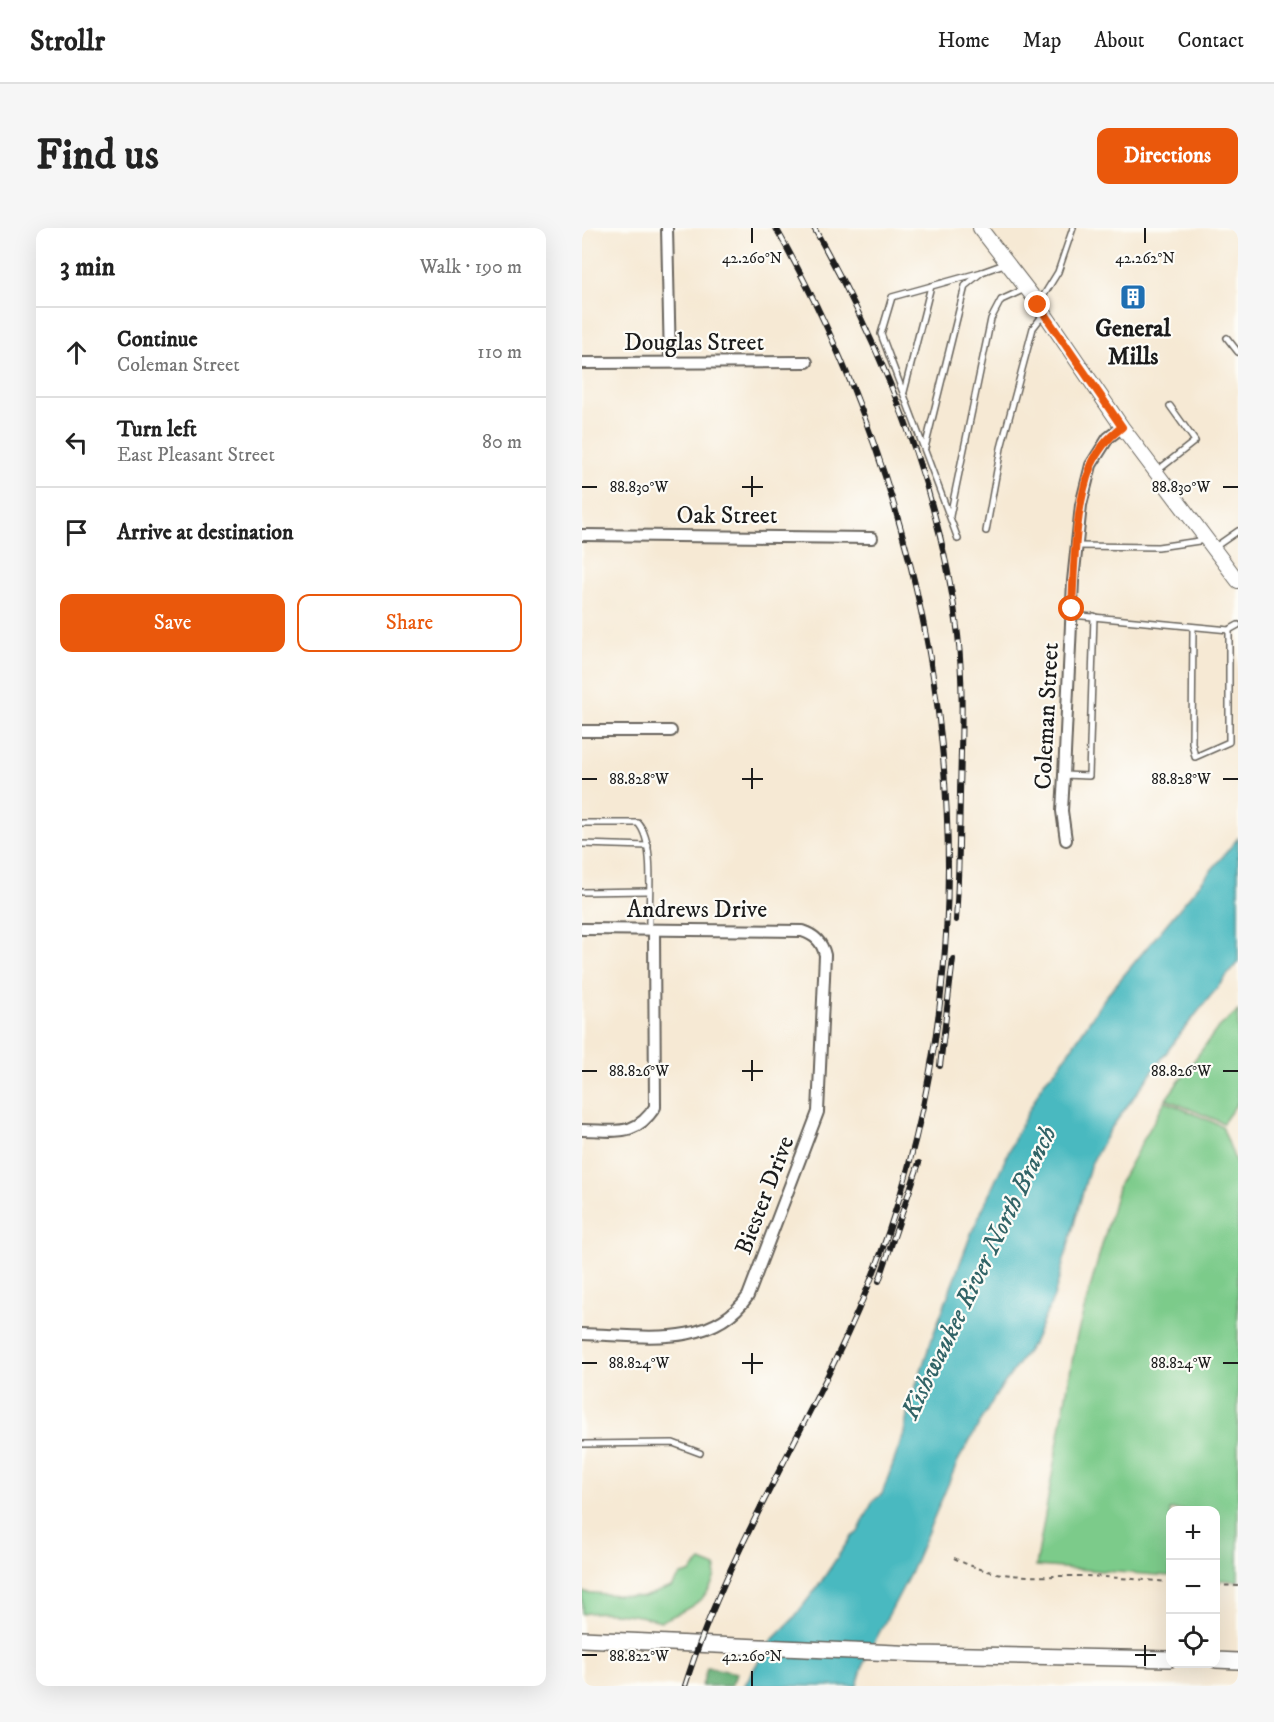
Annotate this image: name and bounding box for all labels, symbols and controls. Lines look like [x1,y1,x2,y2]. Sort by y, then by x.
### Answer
text: Strollr [30,24,105,59]
text: Home [938,28,990,54]
text: Map [1023,28,1061,54]
text: About [1094,28,1145,54]
text: Contact [1178,28,1244,54]
button: Directions [1097,128,1238,184]
text: Find us [36,130,159,182]
text: 42.260°N [722,249,782,268]
text: 42.262°N [1115,249,1175,268]
text: 3 min [60,251,115,284]
text: Walk · 190 m [420,255,522,280]
building icon: General Mills [1118,282,1148,312]
route end [1024,291,1050,317]
place label: General Mills [1095,314,1172,372]
text: Continue [117,326,198,353]
street label: Douglas Street [624,328,764,358]
icon: ahead [60,336,93,369]
text: 110 m [477,340,522,365]
text: Coleman Street [117,353,240,378]
text: Turn left [117,416,197,443]
icon: left [60,426,93,459]
text: 80 m [482,430,522,455]
text: East Pleasant Street [117,443,275,468]
text: 88.830°W [610,478,668,497]
text: 88.830°W [1152,478,1210,497]
street label: Oak Street [676,501,778,531]
icon: arrive [60,516,93,549]
text: Arrive at destination [117,519,294,546]
button: Save [60,594,285,652]
button: Share [297,594,522,652]
route start [1058,595,1084,621]
street label: Coleman Street [1028,641,1066,790]
text: 88.828°W [609,770,669,789]
text: 88.828°W [1151,770,1211,789]
street label: Andrews Drive [627,895,767,925]
text: 88.826°W [609,1062,669,1081]
text: 88.826°W [1151,1062,1211,1081]
water label: Kishwaukee River North Branch [893,1120,1065,1426]
street label: Biester Drive [729,1132,801,1259]
text: 88.824°W [609,1354,670,1373]
text: 88.824°W [1151,1354,1212,1373]
map controls [1166,1506,1220,1668]
button: + [1166,1506,1220,1560]
button: − [1166,1560,1220,1614]
button: locate [1166,1614,1220,1668]
text: 88.822°W [609,1647,669,1666]
text: 42.260°N [722,1647,782,1666]

